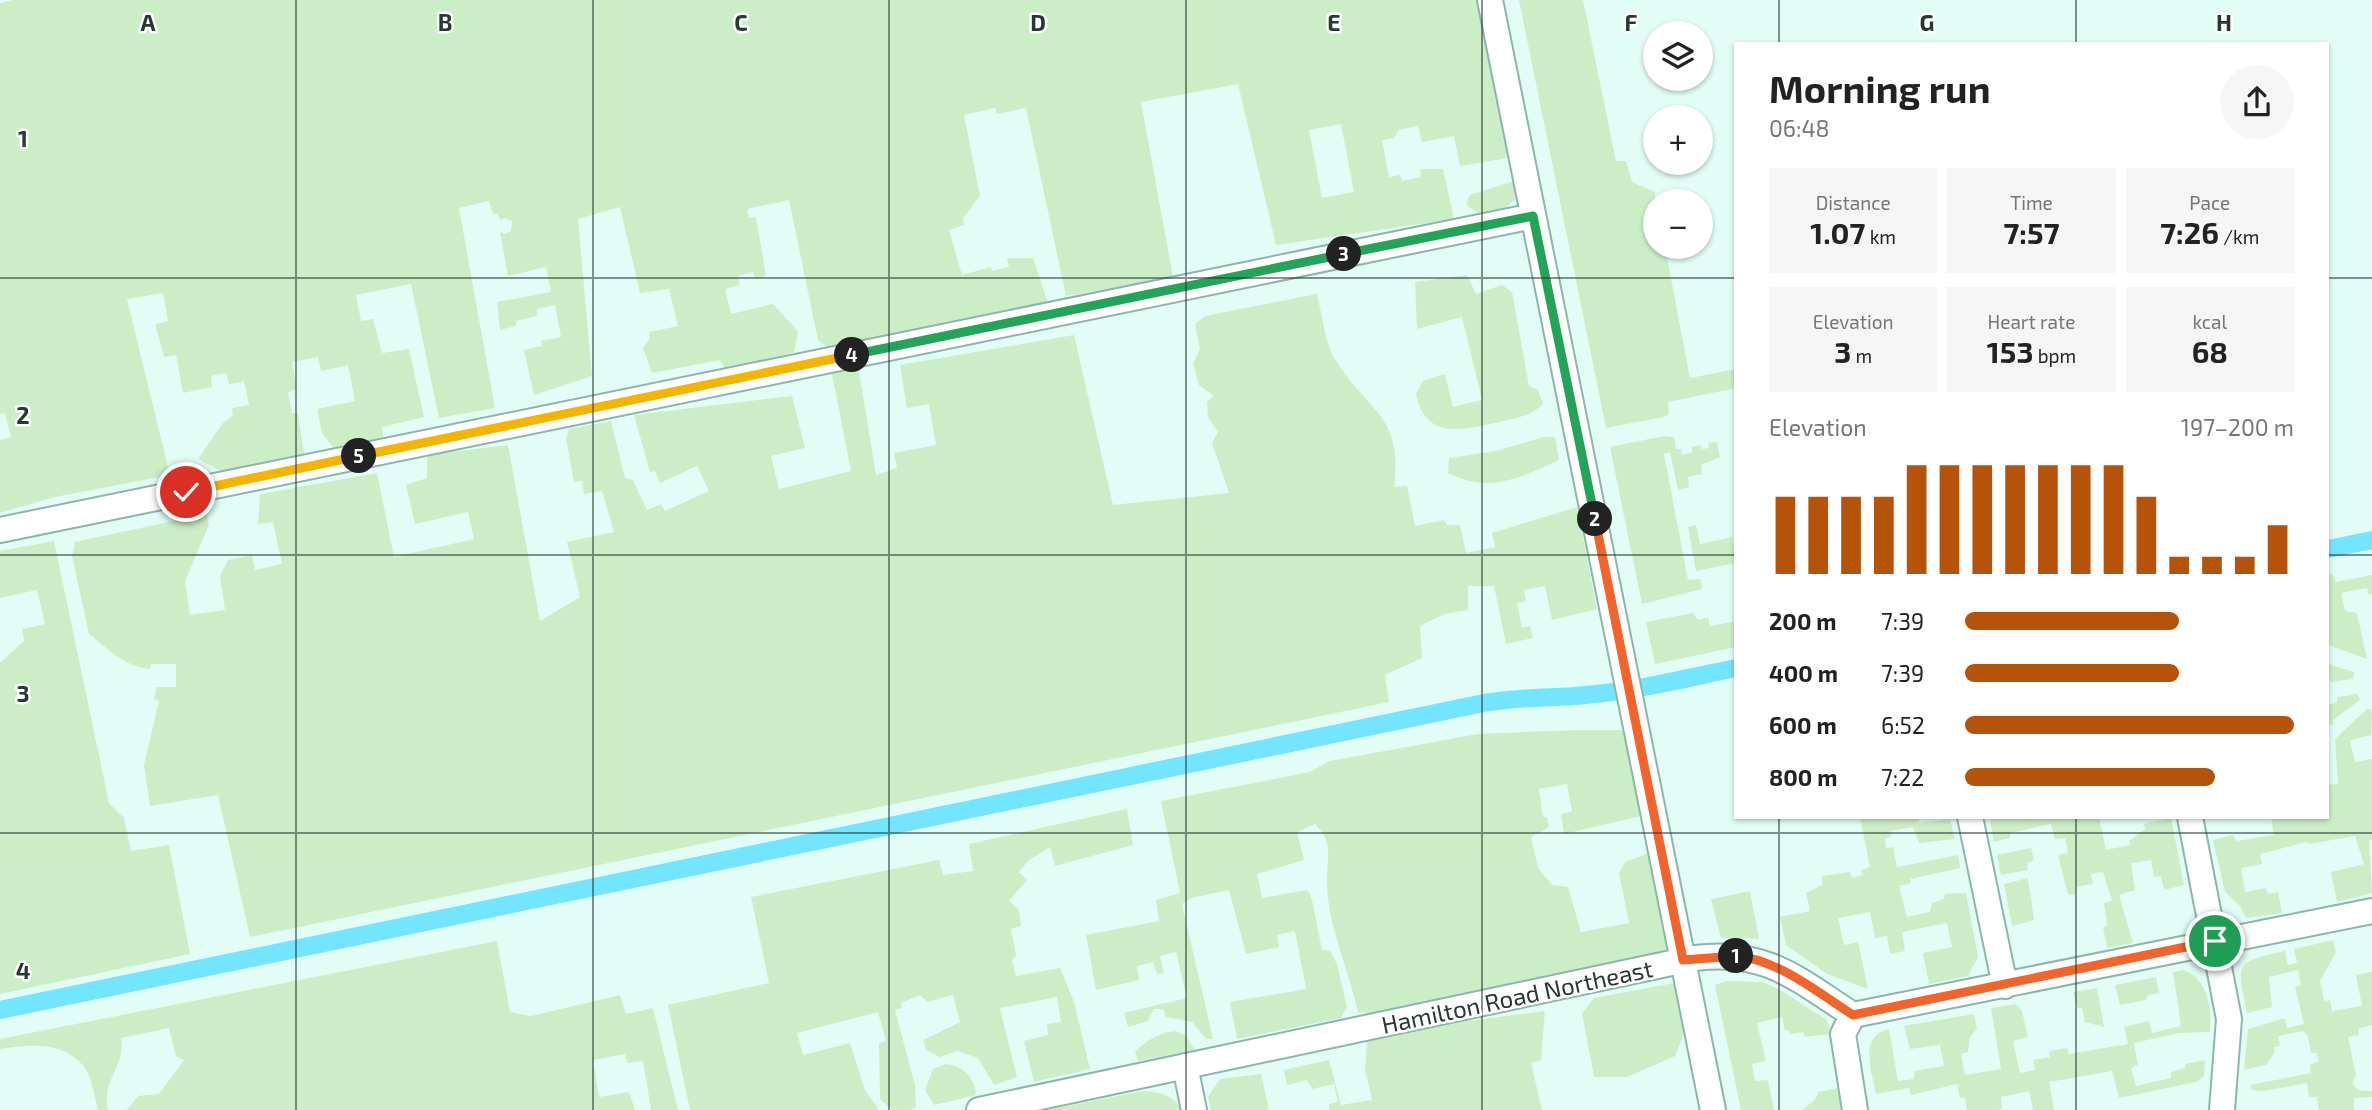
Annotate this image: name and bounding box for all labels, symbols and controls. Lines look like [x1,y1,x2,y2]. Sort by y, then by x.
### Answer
text: A [140,8,156,36]
text: B [438,8,452,36]
text: C [734,8,748,36]
text: D [1030,8,1046,36]
text: E [1327,8,1341,36]
text: F [1625,8,1638,36]
text: G [1920,8,1934,36]
text: H [2216,8,2232,36]
map controls [1643,21,1713,259]
button: layers [1643,21,1713,91]
text: Morning run [1769,65,1990,111]
button: share [2220,65,2294,139]
button: + [1643,105,1713,175]
text: 06:48 [1769,114,1830,142]
text: 1 [18,124,28,152]
button: − [1643,189,1713,259]
text: Distance [1816,191,1891,214]
text: Time [2010,191,2053,214]
text: Pace [2189,191,2230,214]
text: 1.07 [1810,214,1865,250]
text: 7:57 [2004,214,2059,250]
text: 7:26 [2160,214,2219,250]
text: km [1865,225,1896,248]
text: /km [2219,225,2259,248]
pin: 3 [1326,236,1362,272]
text: 3 [1338,242,1349,265]
text: Elevation [1813,310,1893,333]
text: Heart rate [1988,310,2075,333]
text: kcal [2192,310,2227,333]
text: 3 [1834,333,1851,369]
text: 153 [1987,333,2033,369]
text: 68 [2192,333,2228,369]
pin: 4 [834,338,870,372]
text: 4 [845,343,858,366]
text: m [1851,344,1872,367]
text: bpm [2033,344,2076,367]
text: 2 [16,401,30,429]
text: Elevation [1769,413,1867,441]
text: 197–200 m [2181,413,2294,441]
pin: 5 [342,438,376,474]
text: 5 [353,444,364,467]
pin [156,462,216,522]
icon: check [167,473,205,511]
pin: 2 [1578,502,1612,536]
text: 2 [1589,507,1600,530]
text: 200 m [1769,607,1837,635]
text: 7:39 [1881,607,1924,635]
text: 400 m [1769,659,1838,687]
text: 7:39 [1881,659,1924,687]
text: 3 [16,679,30,707]
text: 600 m [1769,711,1837,739]
text: 6:52 [1881,711,1925,739]
text: 800 m [1769,763,1838,791]
text: 7:22 [1881,763,1924,791]
pin [2185,911,2245,971]
icon: arrive [2196,922,2234,960]
pin: 1 [1718,939,1754,974]
text: 1 [1731,944,1740,967]
street label: Hamilton Road Northeast [1379,953,1655,1039]
text: 4 [16,956,30,984]

